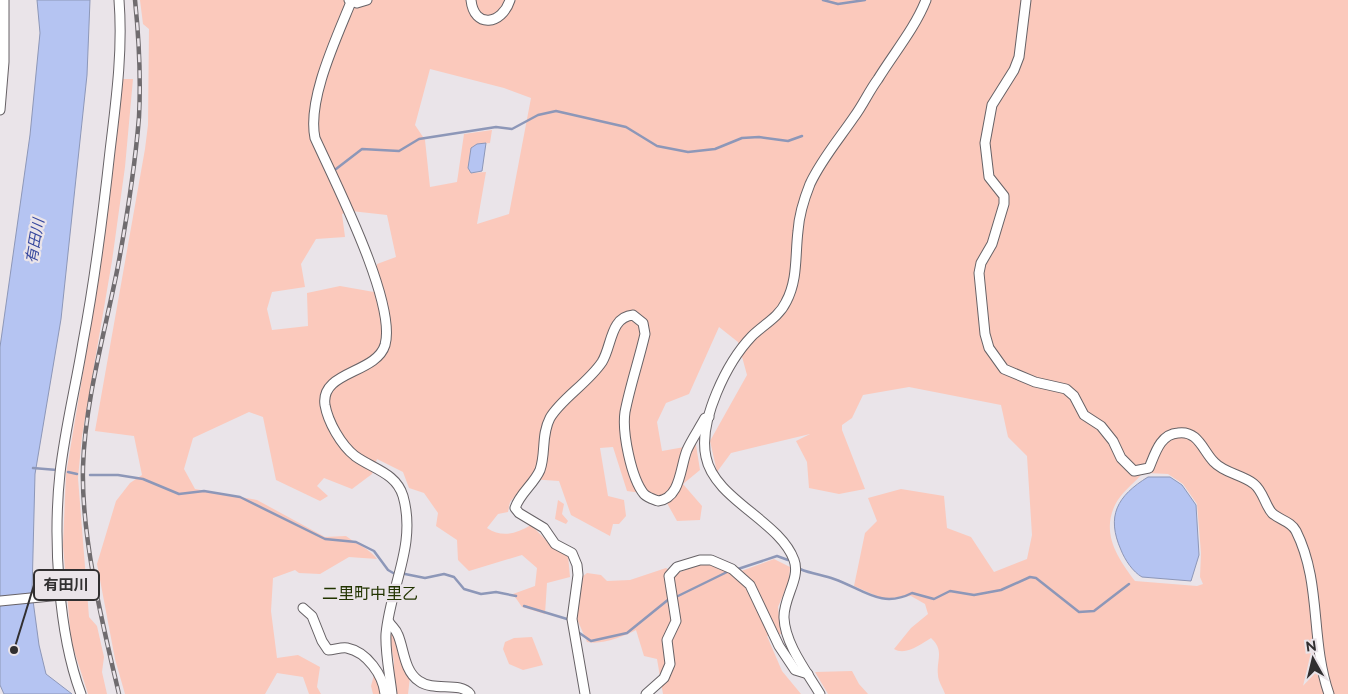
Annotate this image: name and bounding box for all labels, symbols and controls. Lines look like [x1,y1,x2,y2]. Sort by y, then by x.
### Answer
water label: 有田川 [22,215,48,265]
callout: 有田川 [34,570,99,600]
text: 有田川 [43,576,89,594]
district label: 二里町中里乙 [322,584,418,603]
north arrow [1288,634,1338,684]
text: N [1305,637,1318,655]

